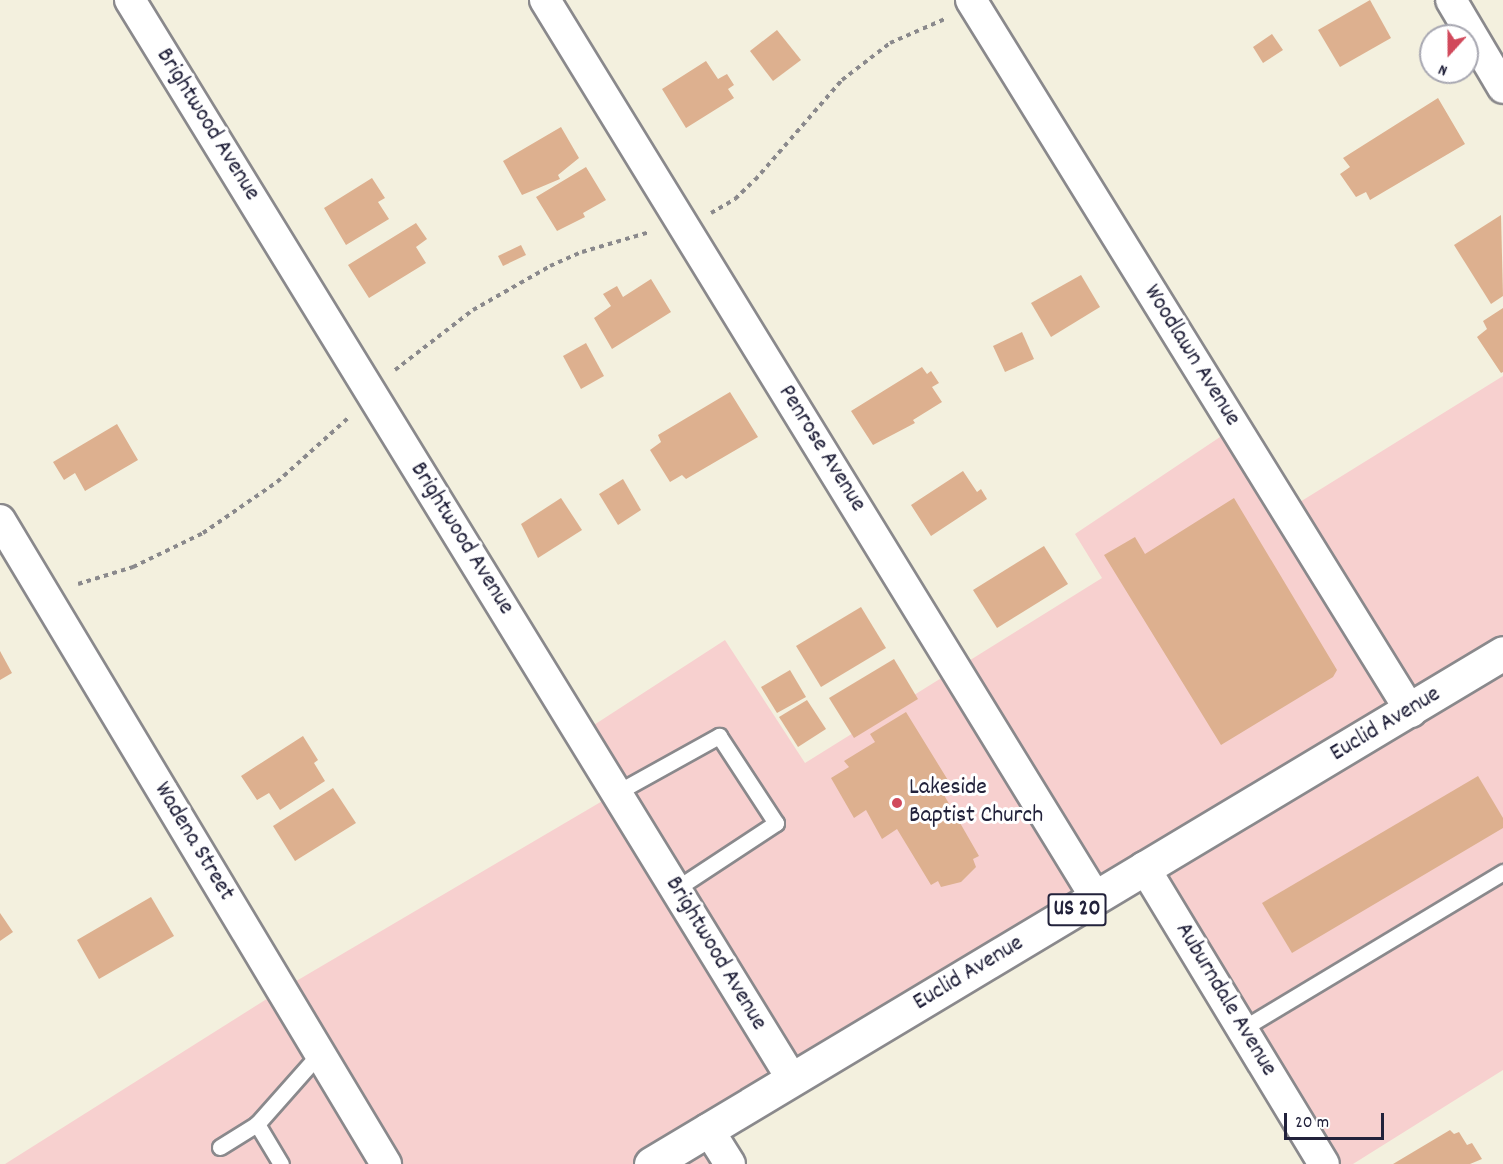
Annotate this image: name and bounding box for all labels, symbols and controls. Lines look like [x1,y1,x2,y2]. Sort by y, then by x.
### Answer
north arrow [1419,24,1479,84]
street label: Brightwood Avenue [149,43,265,207]
text: N [1435,57,1451,82]
street label: Woodlawn Avenue [1136,280,1246,432]
street label: Penrose Avenue [771,380,871,518]
street label: Brightwood Avenue [403,457,519,621]
street label: Euclid Avenue [1326,681,1446,769]
place label: Lakeside Baptist Church [909,775,1043,831]
street label: Wadena Street [146,778,240,906]
marker: Lakeside Baptist Church [890,796,904,810]
street label: Brightwood Avenue [658,872,772,1036]
road number: US 20 [1047,891,1107,929]
street label: Auburndale Avenue [1168,918,1282,1082]
street label: Euclid Avenue [909,930,1029,1018]
scale bar [1287,1101,1388,1139]
text: 20 m [1295,1111,1329,1136]

